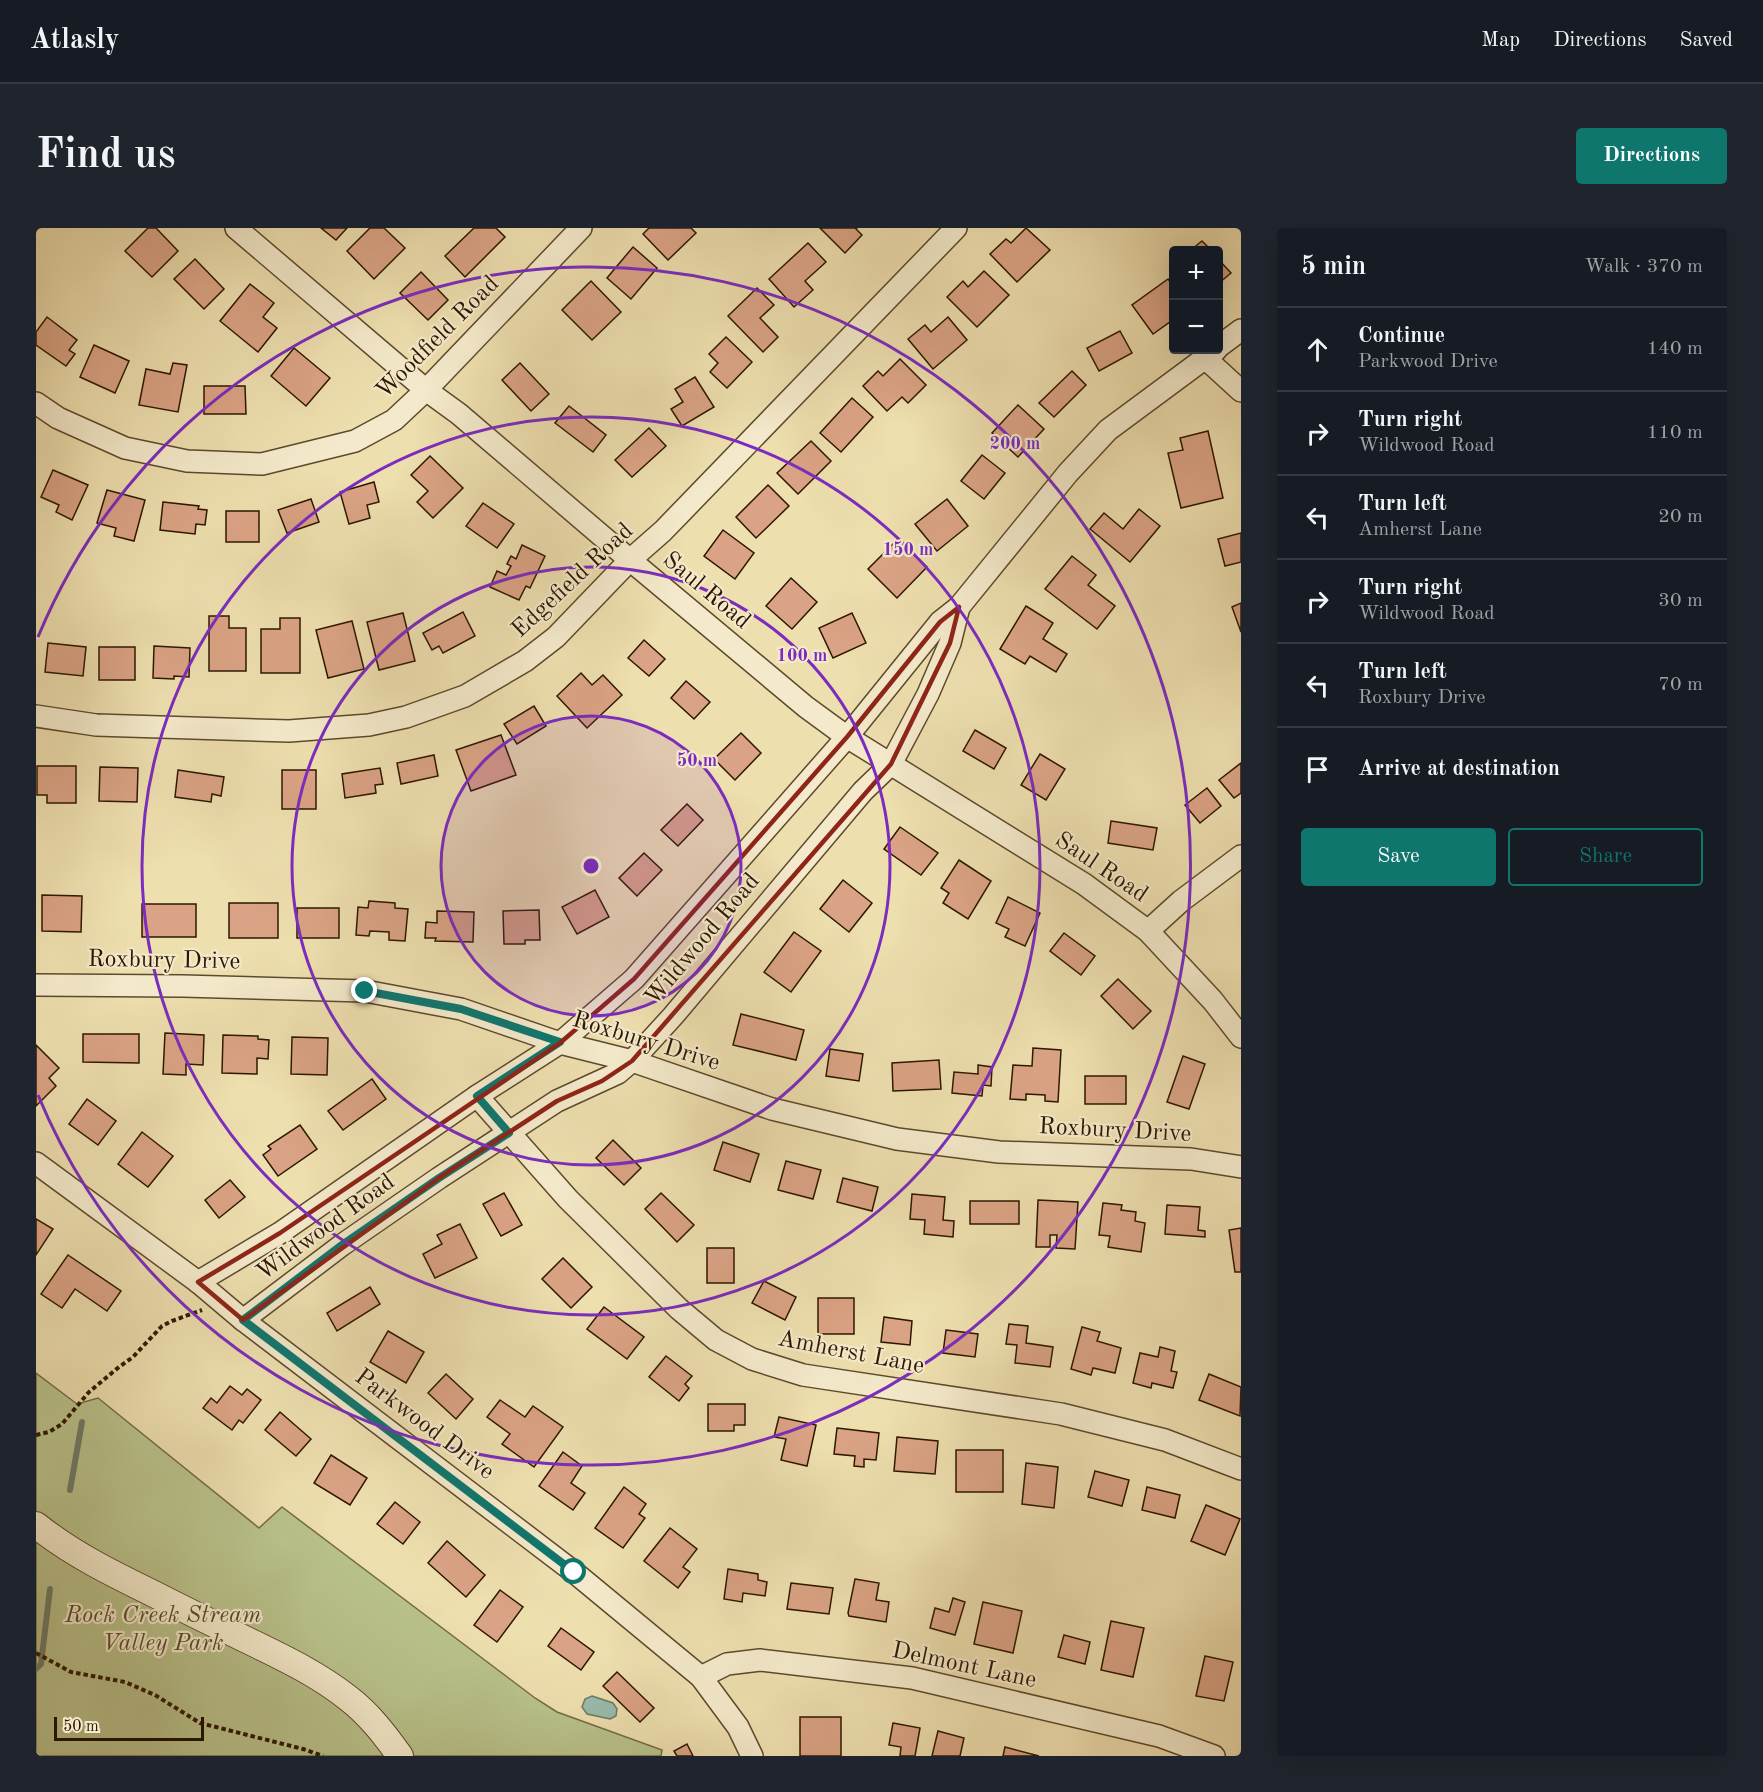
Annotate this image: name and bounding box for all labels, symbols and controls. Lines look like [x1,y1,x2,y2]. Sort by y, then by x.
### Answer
text: Atlasly [30,27,120,55]
text: Map [1481,30,1520,51]
text: Directions [1553,30,1647,51]
text: Saved [1680,30,1733,51]
button: Directions [1576,128,1727,184]
text: Find us [36,135,175,177]
map controls [1169,246,1223,354]
button: + [1169,246,1223,300]
text: 5 min [1301,254,1366,280]
text: Walk · 370 m [1584,257,1703,277]
street label: Woodfield Road [372,272,504,404]
button: − [1169,300,1223,354]
text: Continue [1358,325,1445,347]
icon: ahead [1301,333,1334,366]
text: 140 m [1647,339,1703,359]
text: Parkwood Drive [1358,352,1498,372]
text: Turn right [1358,409,1462,431]
icon: right [1301,417,1334,450]
text: 110 m [1647,423,1703,443]
text: 200 m [990,435,1040,453]
text: Wildwood Road [1358,436,1495,456]
text: Turn left [1358,493,1447,515]
icon: left [1301,501,1334,534]
text: 20 m [1658,507,1703,527]
street label: Edgefield Road [508,519,638,643]
text: Amherst Lane [1358,520,1482,540]
text: 150 m [883,541,933,559]
street label: Saul Road [658,548,754,634]
text: Turn right [1358,577,1462,599]
icon: right [1301,585,1334,618]
text: 30 m [1658,591,1703,611]
text: Wildwood Road [1358,604,1495,624]
text: 100 m [777,647,827,665]
text: Turn left [1358,661,1447,683]
icon: left [1301,669,1334,702]
text: 70 m [1658,675,1703,695]
text: Roxbury Drive [1358,688,1486,708]
text: 50 m [677,752,717,770]
icon: arrive [1301,753,1334,786]
text: Arrive at destination [1358,758,1560,780]
street label: Saul Road [1050,828,1152,908]
button: Save [1301,828,1496,886]
button: Share [1508,828,1703,886]
centre of rings [581,856,601,876]
street label: Wildwood Road [641,869,765,1011]
street label: Roxbury Drive [87,948,241,974]
route end [351,977,377,1003]
street label: Roxbury Drive [569,1008,723,1076]
street label: Roxbury Drive [1038,1115,1192,1147]
street label: Wildwood Road [253,1170,399,1286]
street label: Amherst Lane [776,1327,926,1379]
street label: Parkwood Drive [350,1365,498,1485]
route start [560,1558,586,1584]
park label: Rock Creek Stream Valley Park [64,1604,261,1656]
street label: Delmont Lane [890,1639,1038,1693]
scale bar [54,1714,204,1742]
text: 50 m [63,1719,99,1735]

